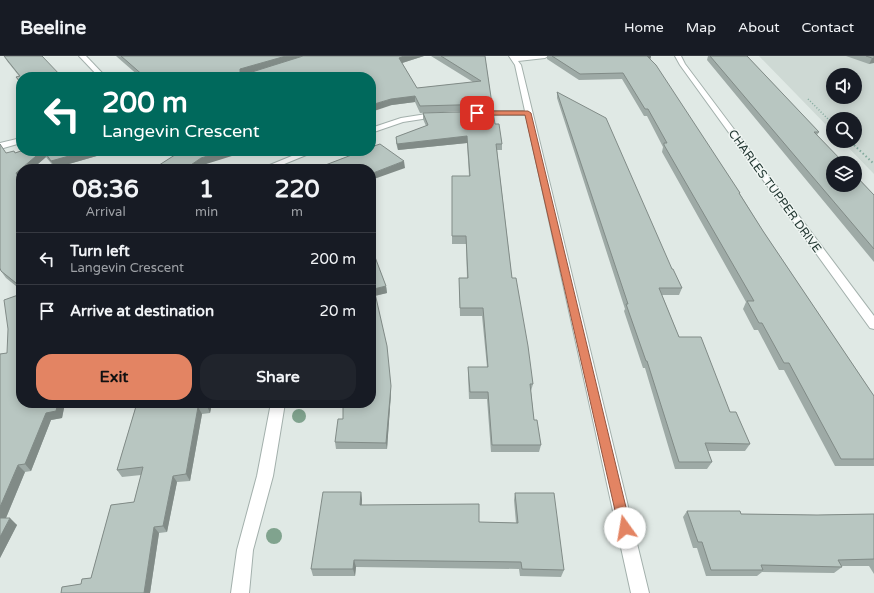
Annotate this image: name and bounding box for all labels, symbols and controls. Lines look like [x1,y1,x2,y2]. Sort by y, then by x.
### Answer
text: Beeline [20,17,86,39]
text: Home [624,19,664,36]
text: Map [686,19,716,36]
text: About [738,19,780,36]
text: Contact [802,19,854,36]
map controls [826,68,862,192]
button: sound [826,68,862,104]
text: 200 m [102,86,188,120]
icon: left [36,88,88,140]
pin [460,96,494,130]
icon: arrive [466,102,488,124]
button: search [826,112,862,148]
text: Langevin Crescent [102,120,260,142]
street label: CHARLES TUPPER DRIVE [726,127,825,256]
button: layers [826,156,862,192]
text: 08:36 [72,175,139,204]
text: 1 [199,175,214,204]
text: 220 [274,175,320,204]
text: Arrival [85,204,126,220]
text: min [195,204,218,220]
text: m [291,204,303,220]
text: Turn left [70,242,130,260]
icon: left [36,248,58,270]
text: 200 m [310,250,356,268]
text: Langevin Crescent [70,260,184,276]
icon: arrive [36,300,58,322]
text: Arrive at destination [70,302,214,320]
text: 20 m [319,302,356,320]
button: Exit [36,354,192,400]
button: Share [200,354,356,400]
position arrow [604,507,646,549]

